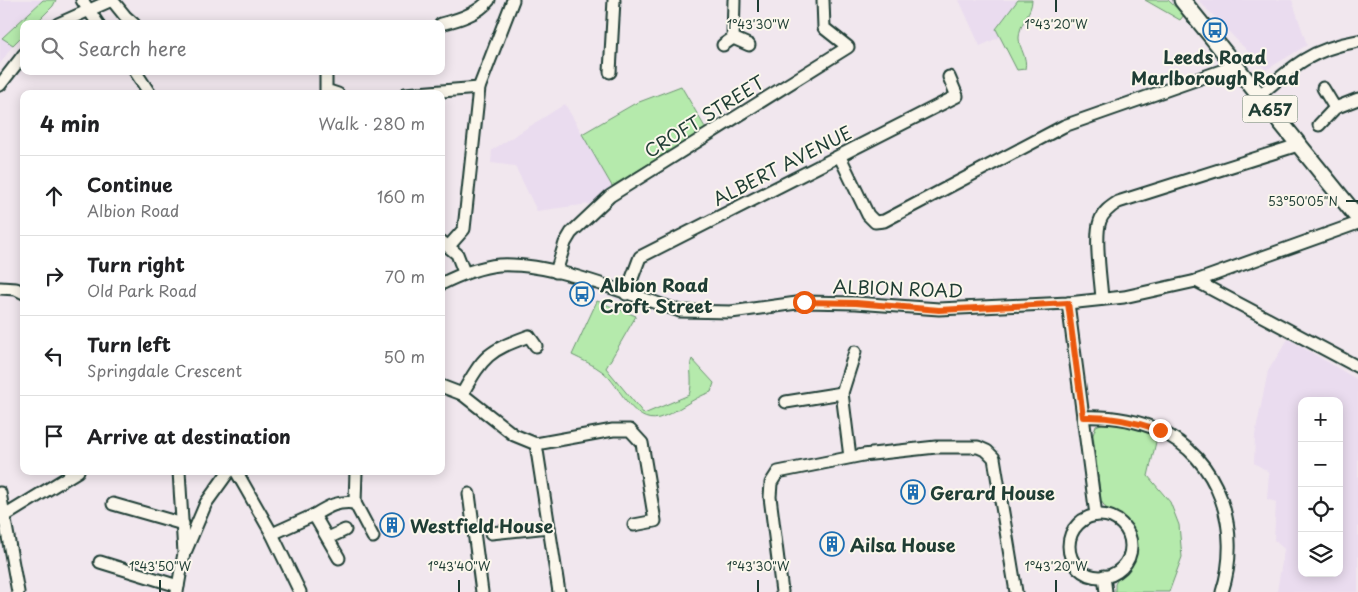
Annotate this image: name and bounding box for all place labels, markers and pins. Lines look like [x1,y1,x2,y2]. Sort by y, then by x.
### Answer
bus stop icon: Leeds Road Marlborough Road [1202,17,1228,43]
place label: Leeds Road Marlborough Road [1131,43,1299,91]
place label: Albion Road Croft Street [599,271,713,319]
bus stop icon: Albion Road Croft Street [569,281,595,307]
building icon: Gerard House [900,479,926,505]
place label: Gerard House [930,479,1055,506]
building icon: Westfield House [379,512,405,538]
place label: Westfield House [410,512,553,539]
building icon: Ailsa House [819,531,845,557]
place label: Ailsa House [850,531,956,558]

